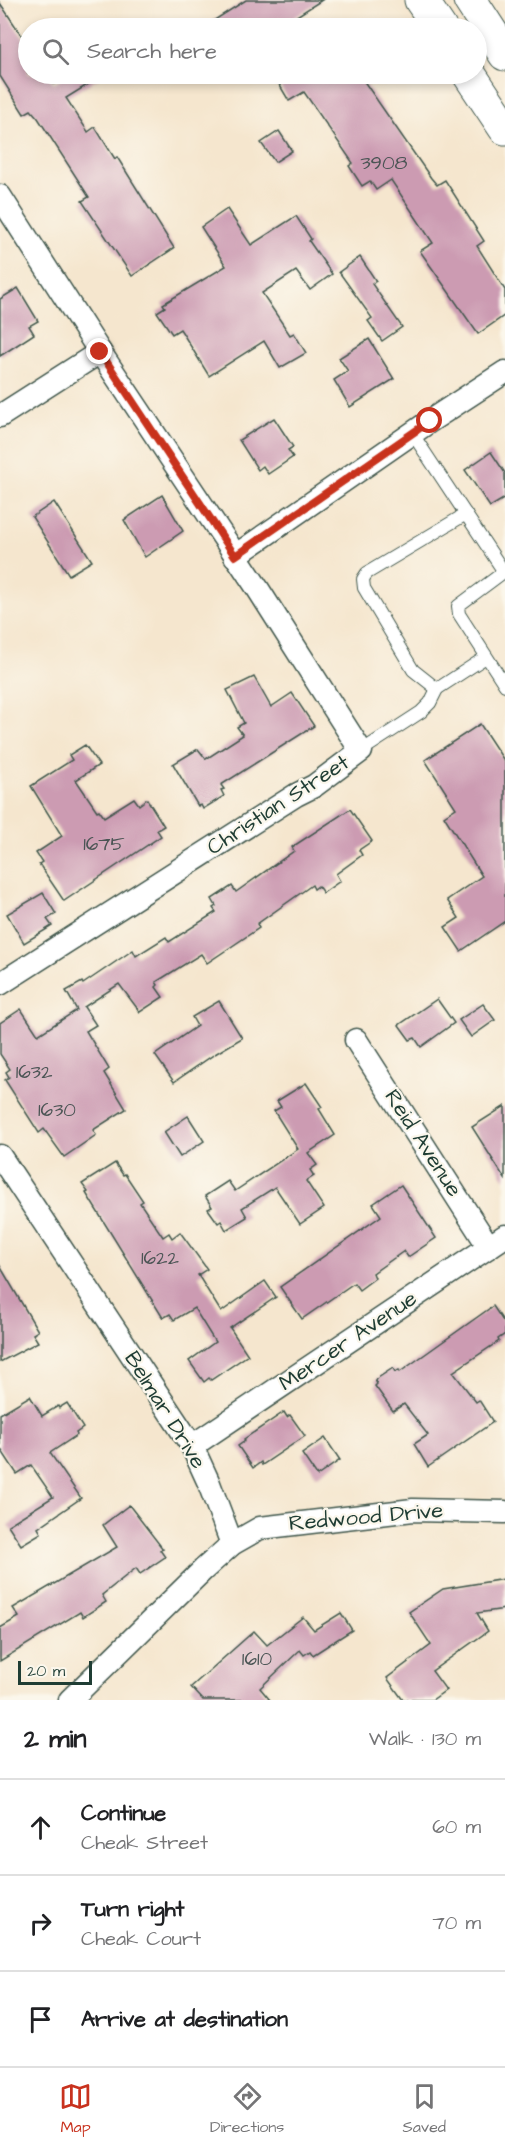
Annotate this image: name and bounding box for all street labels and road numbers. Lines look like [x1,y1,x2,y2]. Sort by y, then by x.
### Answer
street label: Christian Street [201,747,355,863]
street label: Reid Avenue [377,1083,469,1203]
street label: Mercer Avenue [273,1283,423,1399]
street label: Belmar Drive [117,1345,214,1475]
street label: Redwood Drive [288,1495,444,1539]

